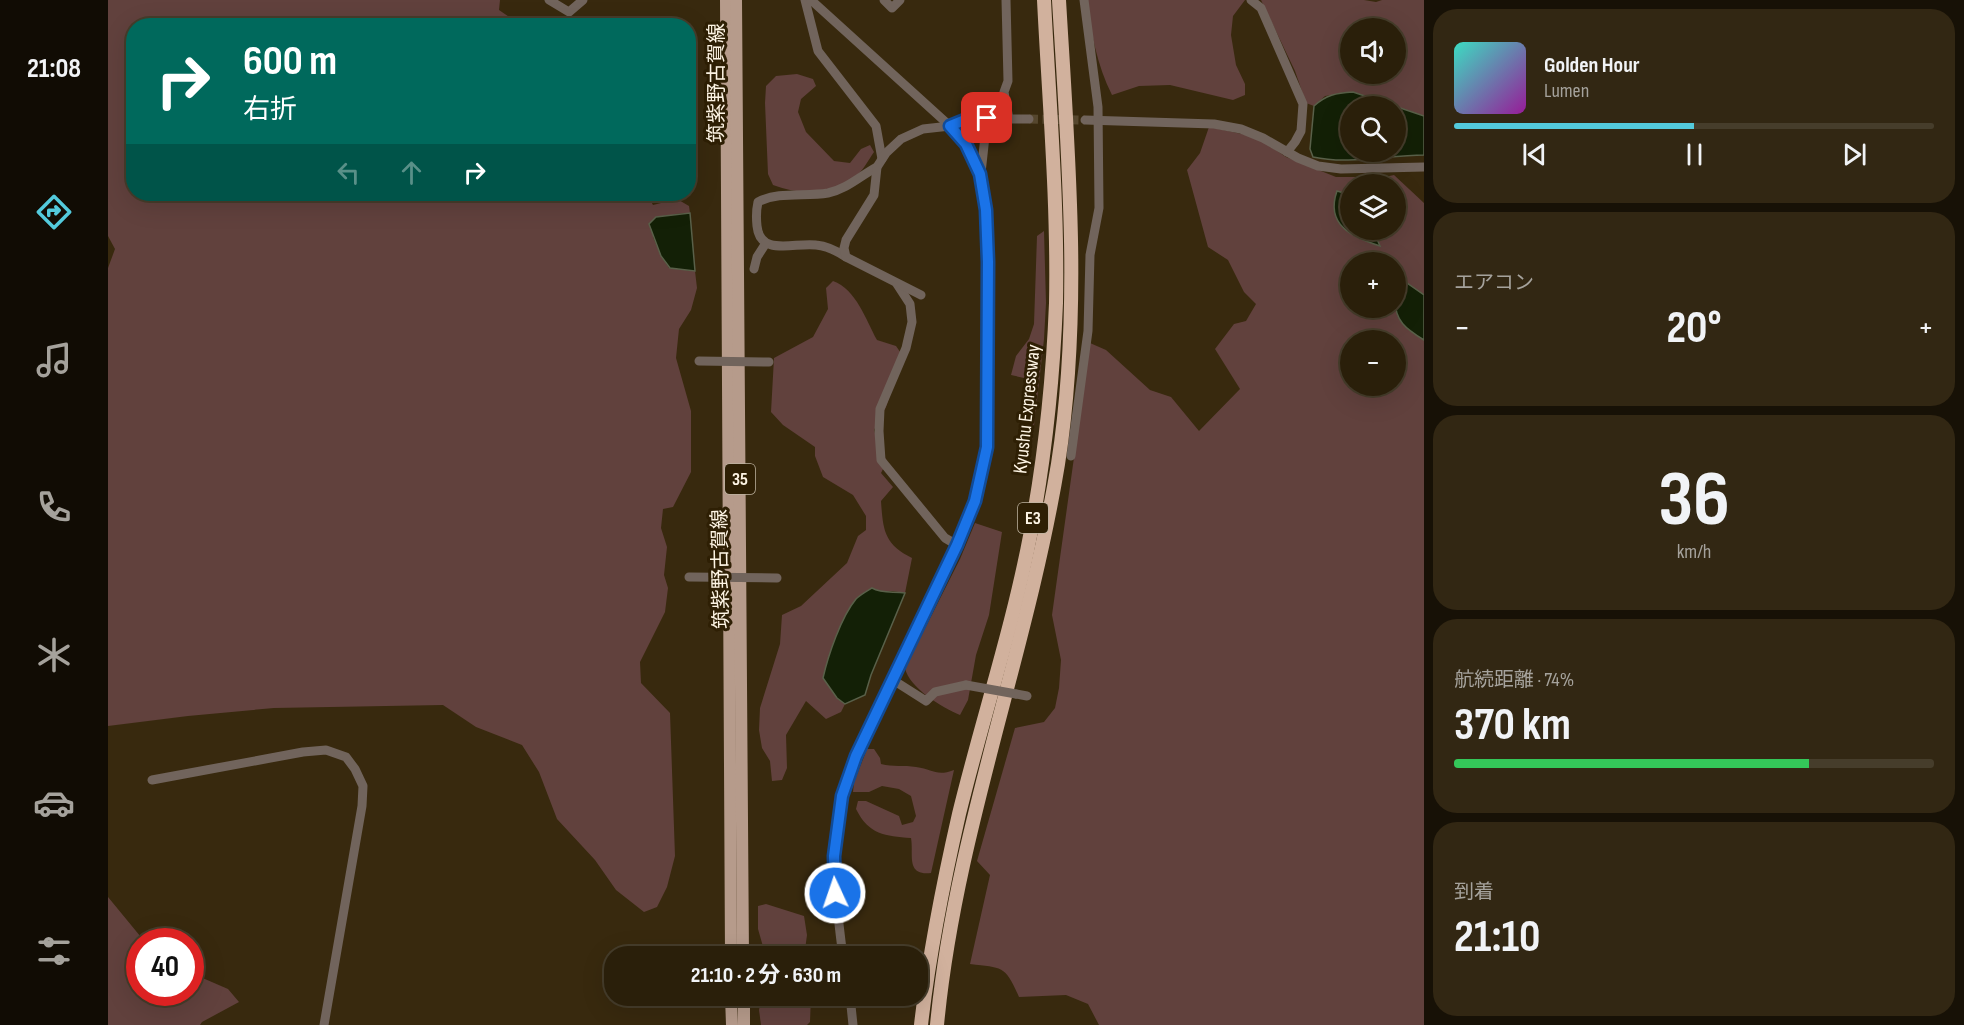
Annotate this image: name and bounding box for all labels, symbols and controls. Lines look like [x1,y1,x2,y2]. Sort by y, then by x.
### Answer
map controls [1340,18,1406,396]
button: sound [1340,18,1406,84]
street label: 筑紫野古賀線 [705,23,729,143]
text: 600 m [243,36,337,87]
icon: right [144,42,222,120]
text: Golden Hour [1544,52,1640,79]
text: 21:08 [27,53,81,85]
text: Lumen [1544,79,1589,103]
pin [961,92,1012,143]
text: 右折 [243,94,297,126]
button: search [1340,96,1406,162]
icon: arrive [970,101,1003,134]
icon: previous [1518,138,1551,171]
icon: pause [1678,138,1711,171]
icon: next [1838,138,1871,171]
icon: left [332,156,365,189]
icon: ahead [395,156,428,189]
icon: right [458,156,491,189]
button: layers [1340,174,1406,240]
icon: directions [33,191,75,233]
button: + [1340,252,1406,318]
text: エアコン [1454,271,1534,295]
text: 20° [1666,301,1722,356]
text: − [1454,308,1470,348]
text: + [1918,308,1934,348]
button: − [1340,330,1406,396]
icon: music [33,339,75,381]
street label: Kyushu Expressway [1008,343,1046,475]
text: 36 [1658,454,1730,547]
road number: 35 [725,464,755,494]
icon: phone [33,486,75,528]
road number: E3 [1018,503,1048,533]
street label: 筑紫野古賀線 [708,509,734,629]
text: km/h [1677,540,1711,564]
icon: climate [33,634,75,676]
text: 航続距離 · 74% [1454,668,1574,692]
text: 370 km [1454,698,1571,753]
icon: car [33,782,75,824]
position arrow [803,861,867,925]
text: 到着 [1454,880,1494,904]
text: 21:10 [1454,910,1541,965]
speed limit sign: 40 [126,928,204,1006]
icon: filters [33,930,75,972]
text: 21:10 · 2 分 · 630 m [691,962,841,989]

